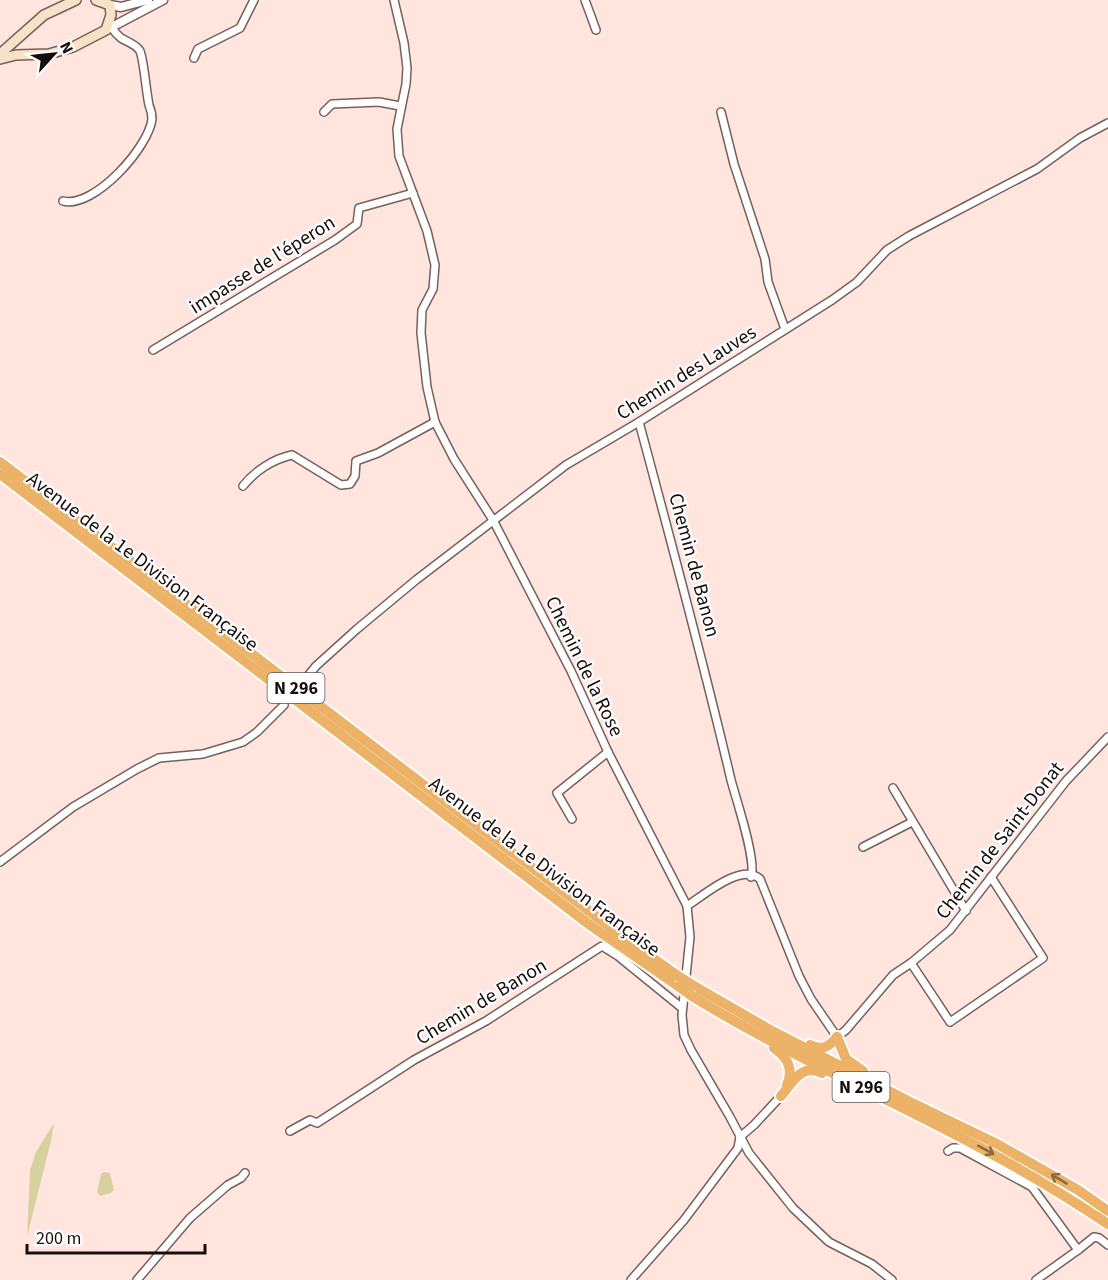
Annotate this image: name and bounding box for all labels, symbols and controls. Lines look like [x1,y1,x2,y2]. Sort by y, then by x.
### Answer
north arrow [24,24,84,84]
text: N [54,38,79,57]
street label: impasse de l'éperon [184,209,341,321]
street label: Chemin des Lauves [611,318,762,427]
street label: Avenue de la 1e Division Française [21,465,264,658]
street label: Chemin de Banon [661,490,727,640]
street label: Chemin de la Rose [538,591,630,741]
road number: N 296 [268,673,324,703]
street label: Chemin de Saint-Donat [929,756,1071,925]
street label: Avenue de la 1e Division Française [423,770,666,963]
street label: Chemin de Banon [411,952,552,1052]
road number: N 296 [832,1072,890,1102]
one-way arrow [977,1144,994,1156]
one-way arrow [1051,1173,1068,1185]
scale bar [27,1217,206,1255]
text: 200 m [36,1226,81,1251]

